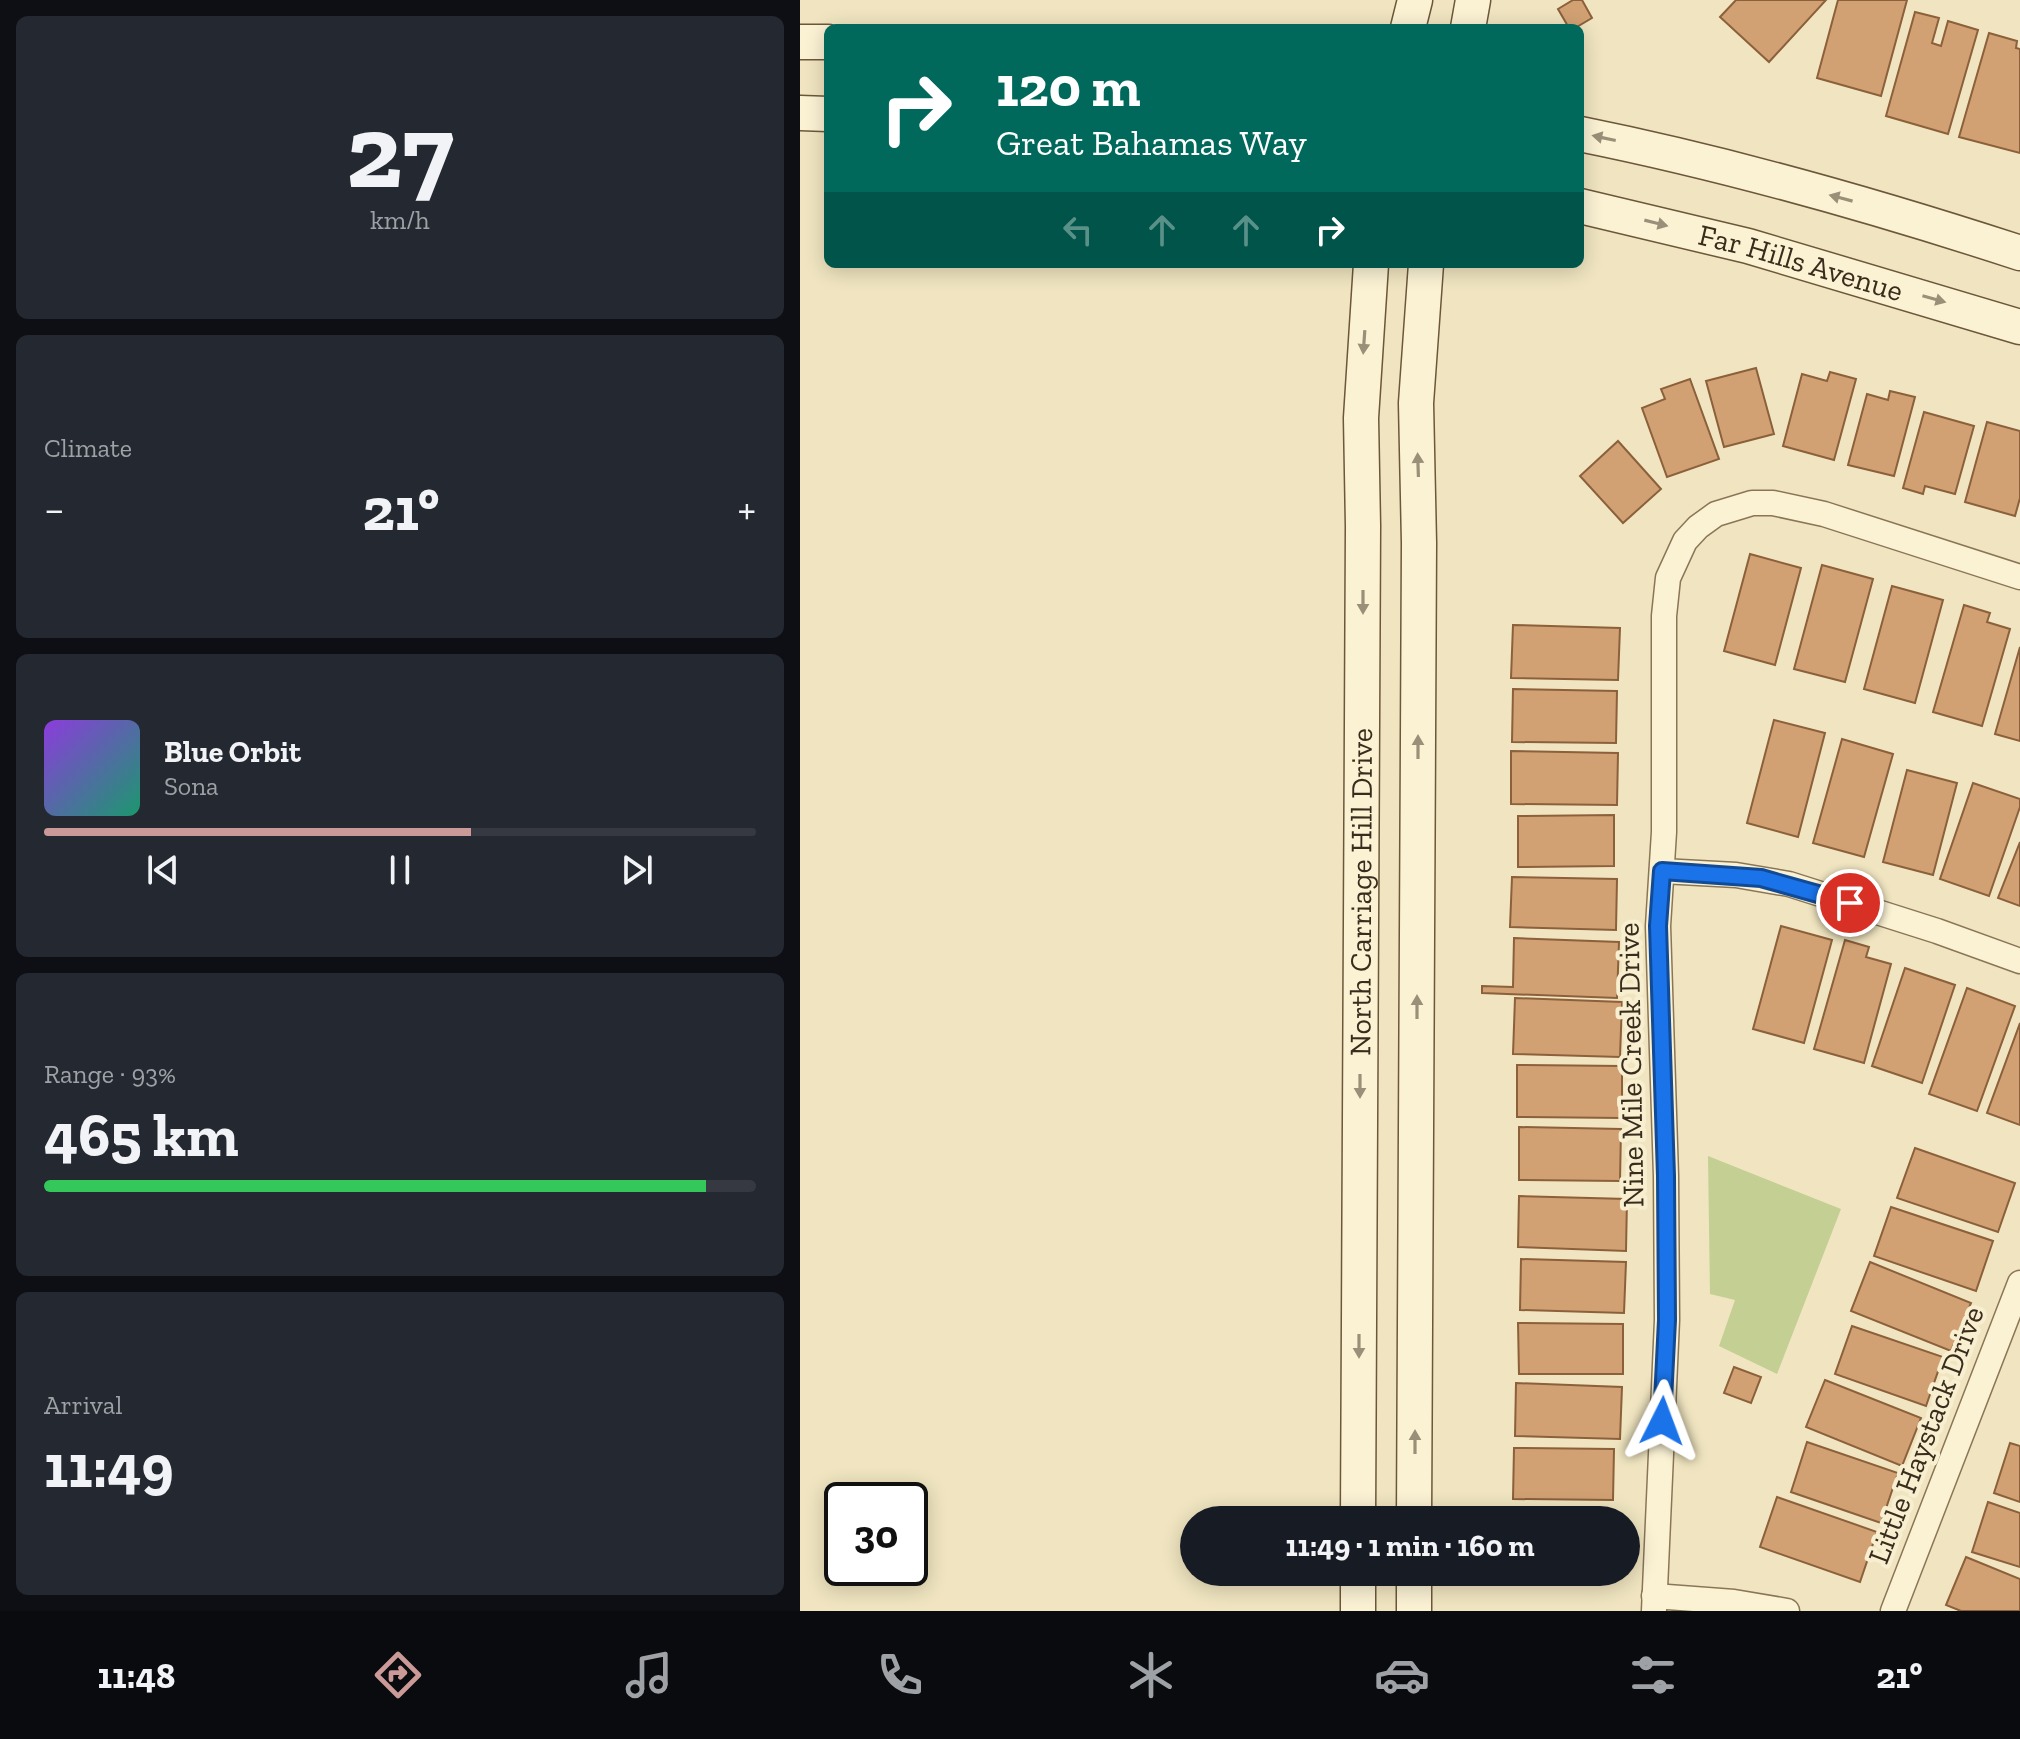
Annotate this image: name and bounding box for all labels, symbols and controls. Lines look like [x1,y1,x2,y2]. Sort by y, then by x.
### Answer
text: 120 m [996,53,1140,120]
icon: right [864,56,968,160]
text: 27 [346,89,454,214]
text: Great Bahamas Way [996,121,1307,164]
one-way arrow [1591,132,1616,144]
one-way arrow [1828,192,1853,204]
text: km/h [370,204,430,236]
icon: left [1056,208,1100,252]
icon: ahead [1140,208,1184,252]
icon: ahead [1224,208,1268,252]
icon: right [1308,208,1352,252]
street label: Far Hills Avenue [1695,217,1907,309]
one-way arrow [1644,218,1669,230]
one-way arrow [1921,294,1946,306]
one-way arrow [1357,330,1370,355]
text: Climate [44,432,132,464]
one-way arrow [1412,452,1425,477]
text: 21° [362,473,440,545]
text: − [44,482,65,535]
text: + [737,482,756,535]
one-way arrow [1357,590,1369,615]
street label: North Carriage Hill Drive [1342,728,1380,1056]
text: Blue Orbit [164,734,301,770]
one-way arrow [1412,734,1424,759]
text: Sona [164,770,219,802]
icon: previous [141,848,185,892]
icon: pause [378,848,422,892]
icon: next [615,848,659,892]
pin [1816,869,1884,937]
icon: arrive [1828,881,1872,925]
street label: Nine Mile Creek Drive [1611,922,1651,1208]
one-way arrow [1411,994,1423,1019]
text: Range · 93% [44,1058,176,1090]
one-way arrow [1354,1074,1367,1099]
text: 465 km [44,1099,239,1171]
street label: Little Haystack Drive [1860,1301,1992,1569]
one-way arrow [1353,1334,1365,1359]
position arrow [1620,1379,1704,1463]
text: Arrival [44,1389,122,1421]
one-way arrow [1409,1429,1421,1454]
text: 11:49 [44,1430,174,1502]
speed limit sign: 30 [824,1482,928,1586]
text: 11:49 · 1 min · 160 m [1285,1528,1535,1564]
icon: directions [370,1647,426,1703]
icon: music [621,1647,677,1703]
icon: phone [872,1647,928,1703]
icon: climate [1123,1647,1179,1703]
icon: car [1374,1647,1430,1703]
icon: filters [1625,1647,1681,1703]
text: 11:48 [97,1654,175,1697]
text: 21° [1876,1654,1922,1697]

